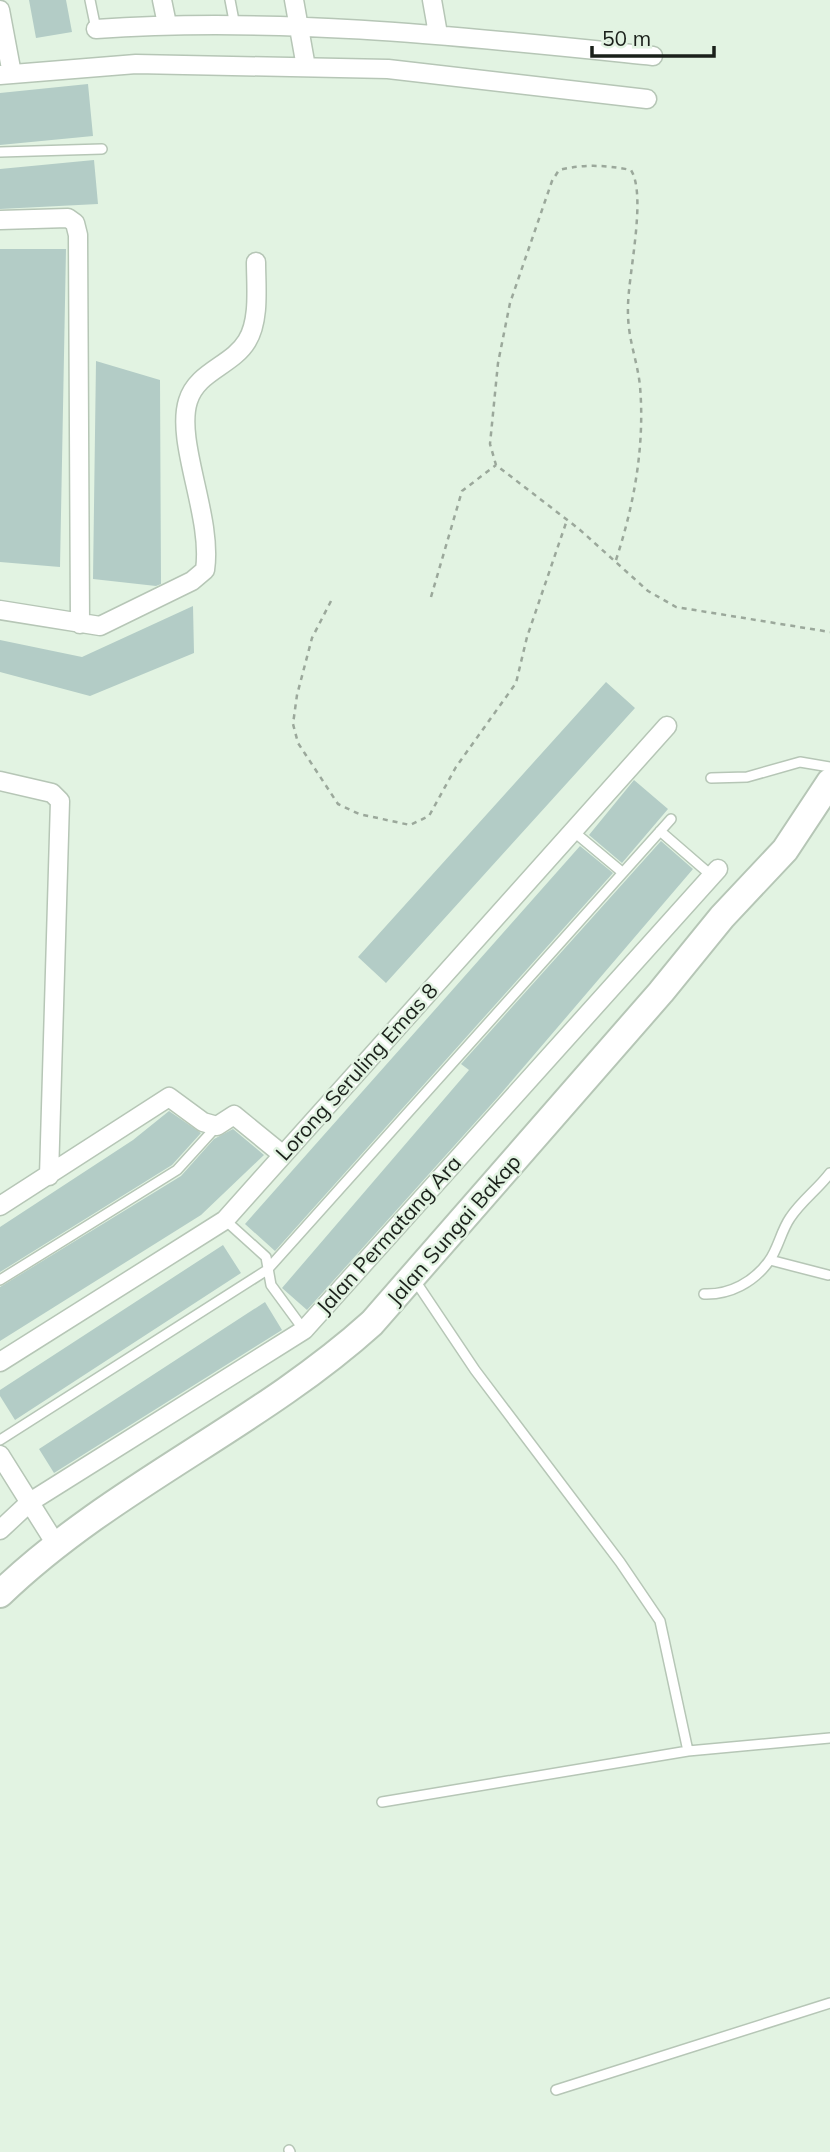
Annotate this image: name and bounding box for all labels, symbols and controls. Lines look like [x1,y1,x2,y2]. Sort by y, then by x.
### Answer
scale bar [592,14,714,58]
text: 50 m [602,25,651,51]
street label: Lorong Seruling Emas 8 [270,977,443,1165]
street label: Jalan Sungai Bakap [381,1149,526,1310]
street label: Jalan Permatang Ara [310,1150,466,1319]

